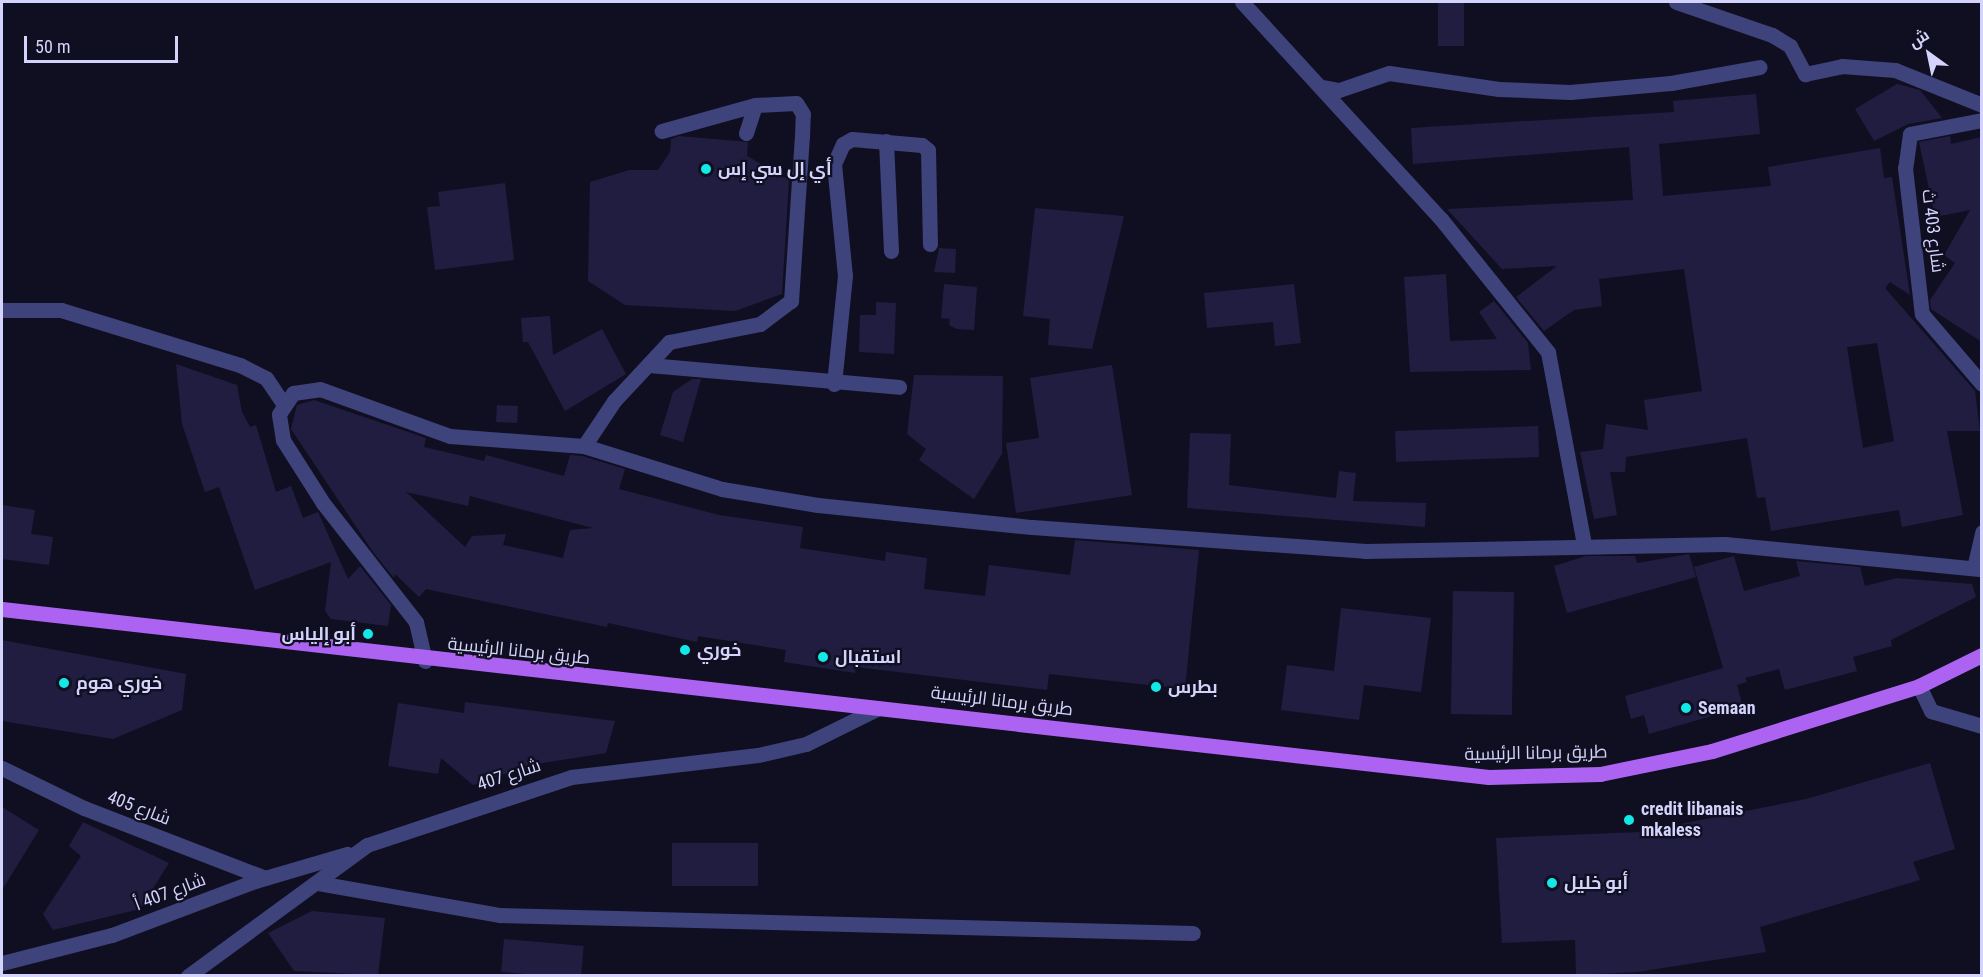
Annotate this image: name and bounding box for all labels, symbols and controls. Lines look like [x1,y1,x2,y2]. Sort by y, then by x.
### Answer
scale bar [27,24,182,62]
north arrow [1899,24,1959,84]
text: ش [1905,25,1933,52]
text: 50 m [35,36,70,57]
place label: أي إل سي إس [718,158,832,180]
marker: أي إل سي إس [699,162,713,176]
street label: شارع 403 ث [1917,188,1949,274]
place label: أبو إلياس [281,623,356,645]
marker: أبو إلياس [361,627,375,641]
street label: طريق برمانا الرئيسية [447,633,591,669]
place label: خوري [697,639,741,661]
marker: خوري [678,643,692,657]
place label: استقبال [835,646,901,668]
marker: استقبال [816,650,830,664]
place label: خوري هوم [76,672,162,694]
marker: خوري هوم [57,676,71,690]
place label: بطرس [1168,676,1218,698]
marker: بطرس [1149,680,1163,694]
street label: طريق برمانا الرئيسية [930,682,1074,720]
place label: Semaan [1698,697,1755,719]
marker: Semaan [1679,701,1693,715]
street label: طريق برمانا الرئيسية [1464,741,1608,765]
street label: شارع 407 [474,755,544,795]
street label: شارع 405 [104,786,174,830]
place label: credit libanais mkaless [1641,799,1743,842]
marker: credit libanais mkaless [1622,813,1636,827]
street label: شارع 407 أ [131,869,209,915]
place label: أبو خليل [1564,872,1628,894]
marker: أبو خليل [1545,876,1559,890]

